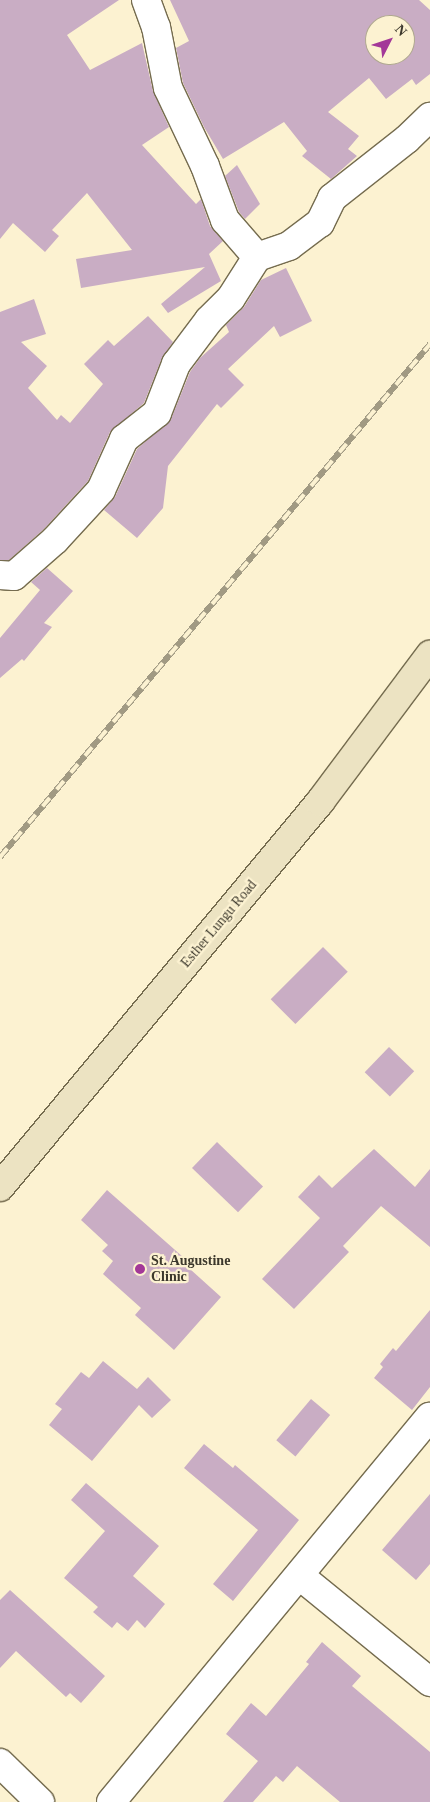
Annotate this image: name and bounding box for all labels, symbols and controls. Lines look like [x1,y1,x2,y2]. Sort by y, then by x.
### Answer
north arrow [365,15,415,65]
text: N [392,22,410,39]
street label: Esther Lungu Road [178,877,260,971]
place label: St. Augustine Clinic [151,1253,231,1285]
marker: St. Augustine Clinic [133,1262,147,1276]

